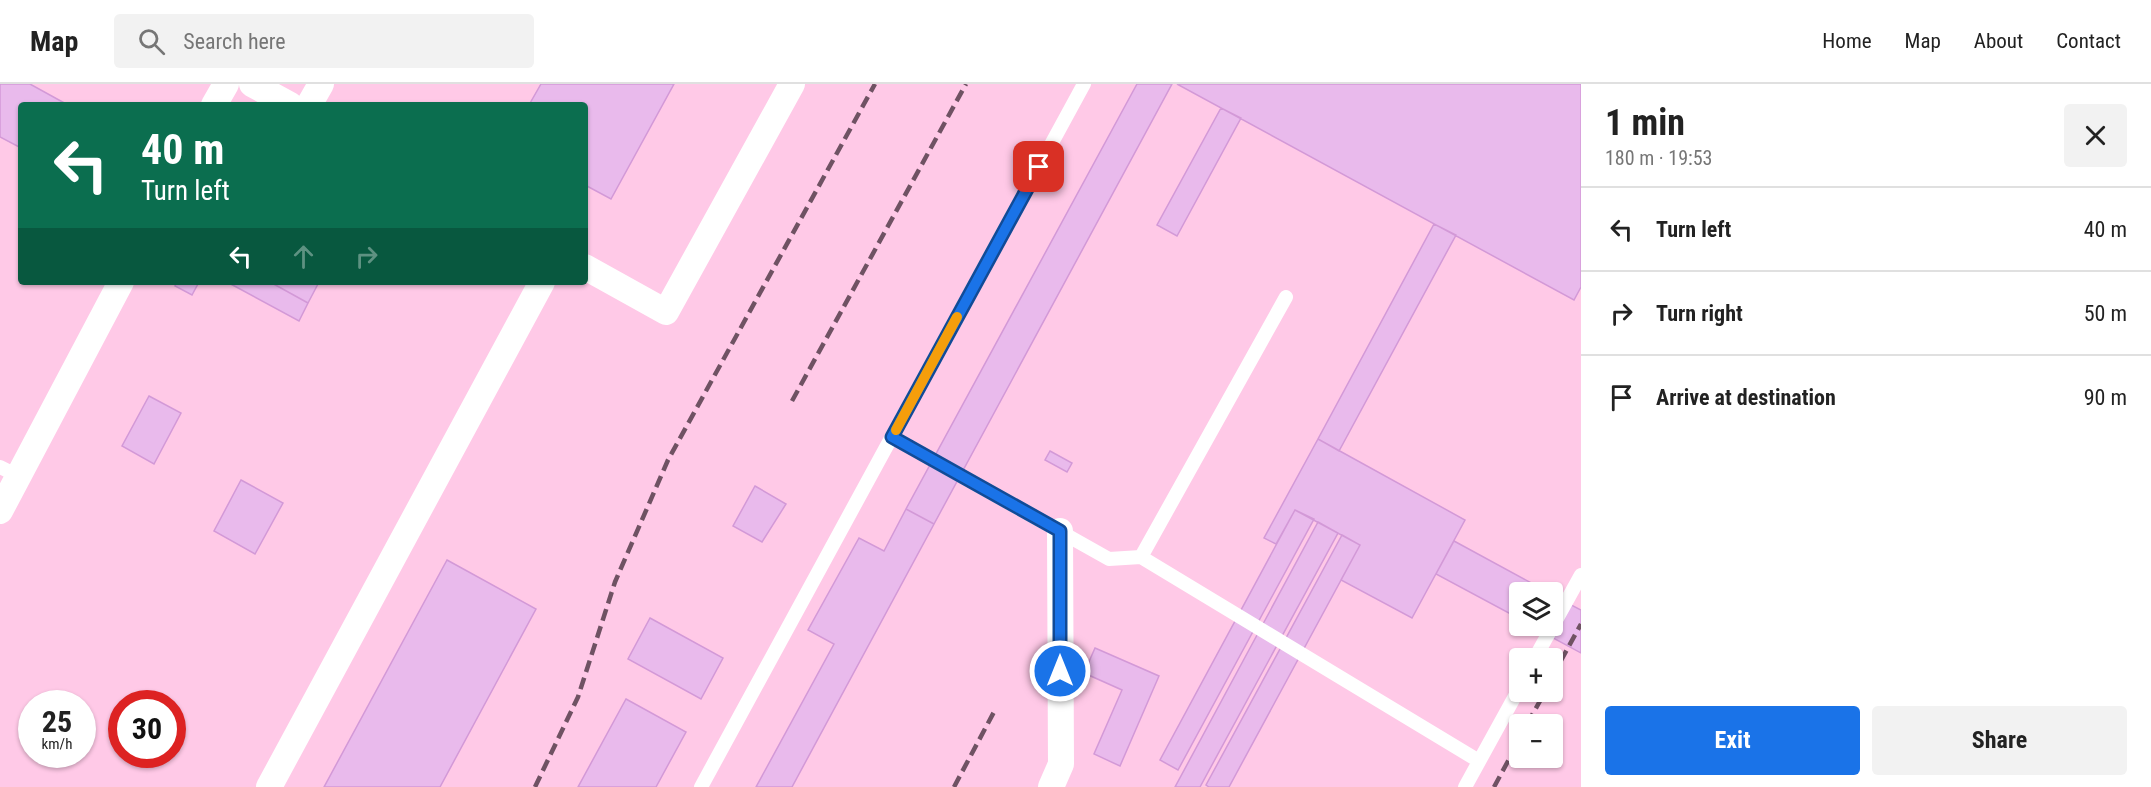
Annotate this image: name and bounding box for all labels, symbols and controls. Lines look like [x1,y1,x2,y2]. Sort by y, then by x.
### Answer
search box [114,14,534,68]
text: Map [30,25,78,58]
icon: search [135,25,168,58]
text: Search here [183,29,286,54]
text: Home [1822,29,1872,53]
text: Map [1905,29,1941,53]
text: About [1974,29,2023,53]
text: Contact [2056,29,2121,53]
text: 1 min [1605,102,1685,144]
button: close [2064,104,2127,167]
text: 40 m [141,125,224,174]
icon: left [42,126,120,204]
pin [1013,141,1064,192]
text: 180 m · 19:53 [1605,146,1712,170]
icon: arrive [1022,150,1055,183]
text: Turn left [141,175,230,207]
icon: left [1605,213,1638,246]
text: Turn left [1656,217,1731,242]
text: 40 m [2084,217,2127,242]
icon: left [224,240,257,273]
icon: ahead [287,240,320,273]
icon: right [350,240,383,273]
icon: right [1605,297,1638,330]
text: Turn right [1656,301,1743,326]
text: 50 m [2084,301,2127,326]
icon: arrive [1605,381,1638,414]
text: Arrive at destination [1656,385,1836,410]
text: 90 m [2084,385,2127,410]
map controls [1509,582,1563,768]
button: layers [1509,582,1563,636]
position arrow [1028,639,1092,703]
button: + [1509,648,1563,702]
speed limit sign: 30 [108,690,186,768]
text: 25 [42,704,72,739]
button: Exit [1605,706,1860,775]
button: Share [1872,706,2127,775]
button: − [1509,714,1563,768]
text: km/h [42,735,72,753]

